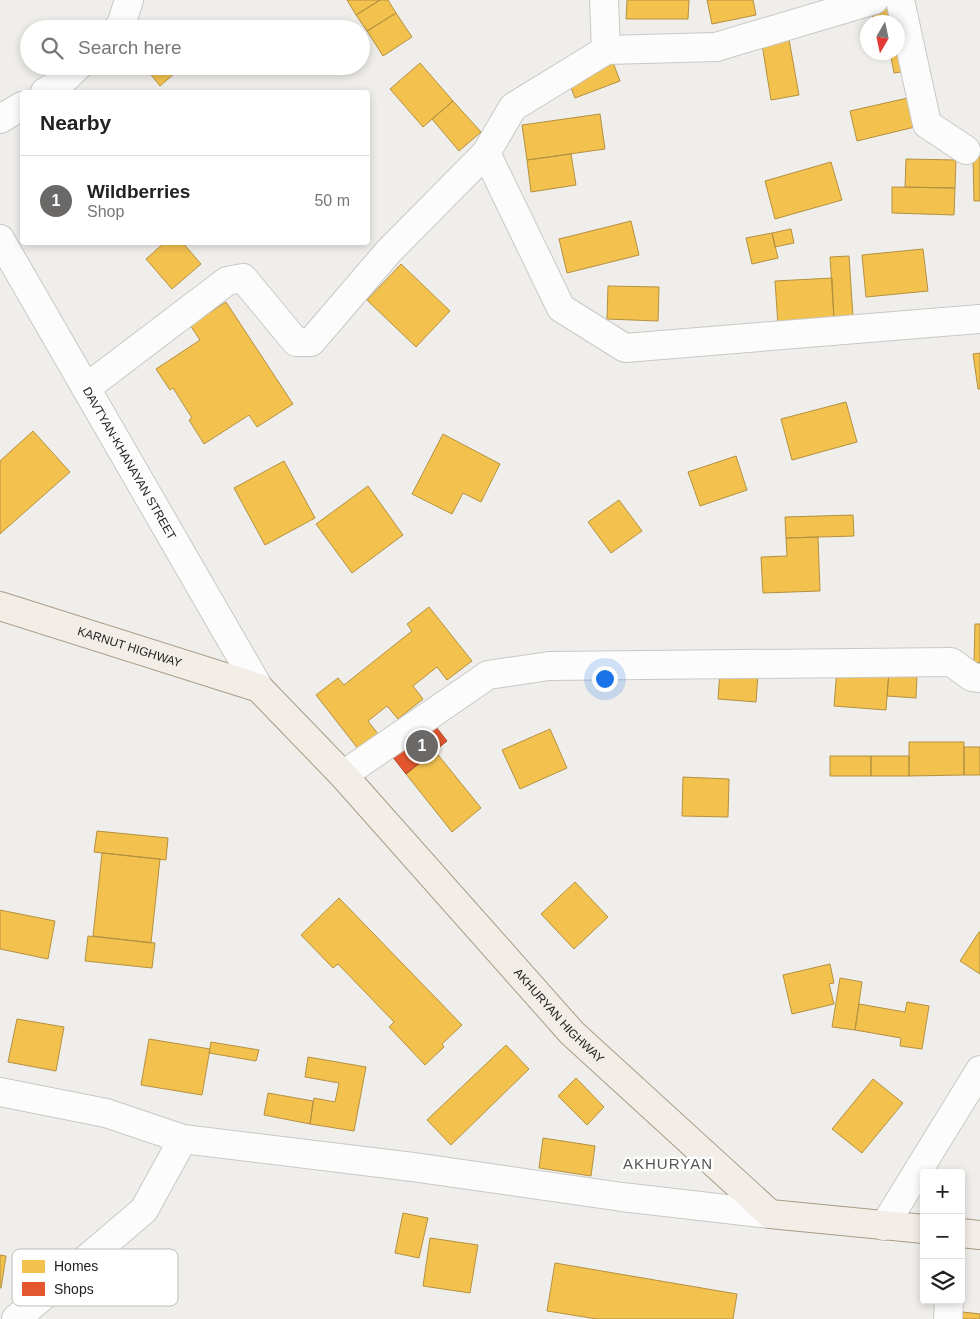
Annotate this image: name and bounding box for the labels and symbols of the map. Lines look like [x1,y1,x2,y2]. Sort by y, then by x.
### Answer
north arrow [860,15,905,60]
street label: DAVTYAN-KHANAYAN STREET [80,384,179,543]
street label: KARNUT HIGHWAY [76,624,184,670]
your location [592,666,618,692]
pin: 1 [406,727,438,765]
street label: AKHURYAN HIGHWAY [511,965,607,1066]
district label: AKHURYAN [623,1155,713,1172]
legend [12,1249,178,1306]
text: Homes [54,1258,98,1274]
text: Shops [54,1281,94,1297]

